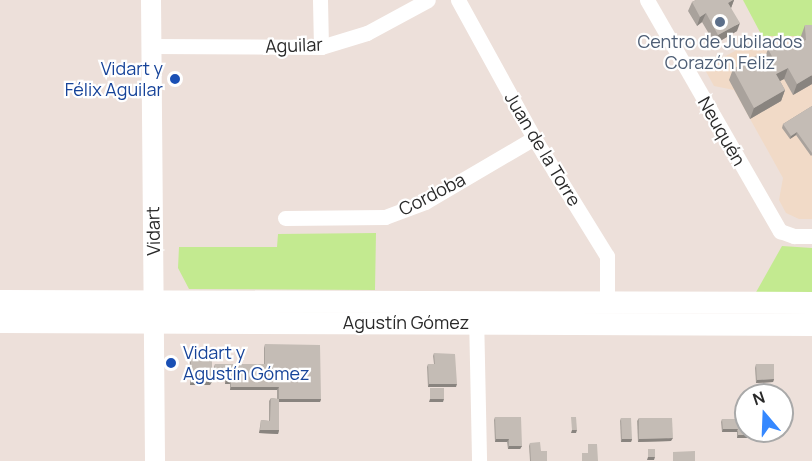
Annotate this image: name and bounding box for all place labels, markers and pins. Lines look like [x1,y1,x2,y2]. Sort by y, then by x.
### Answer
marker: Centro de Jubilados Corazón Feliz [713,15,727,29]
place label: Centro de Jubilados Corazón Feliz [637,31,803,74]
place label: Vidart y Félix Aguilar [65,58,163,100]
marker: Vidart y Félix Aguilar [168,72,182,86]
place label: Vidart y Agustín Gómez [183,342,309,385]
marker: Vidart y Agustín Gómez [164,356,178,370]

